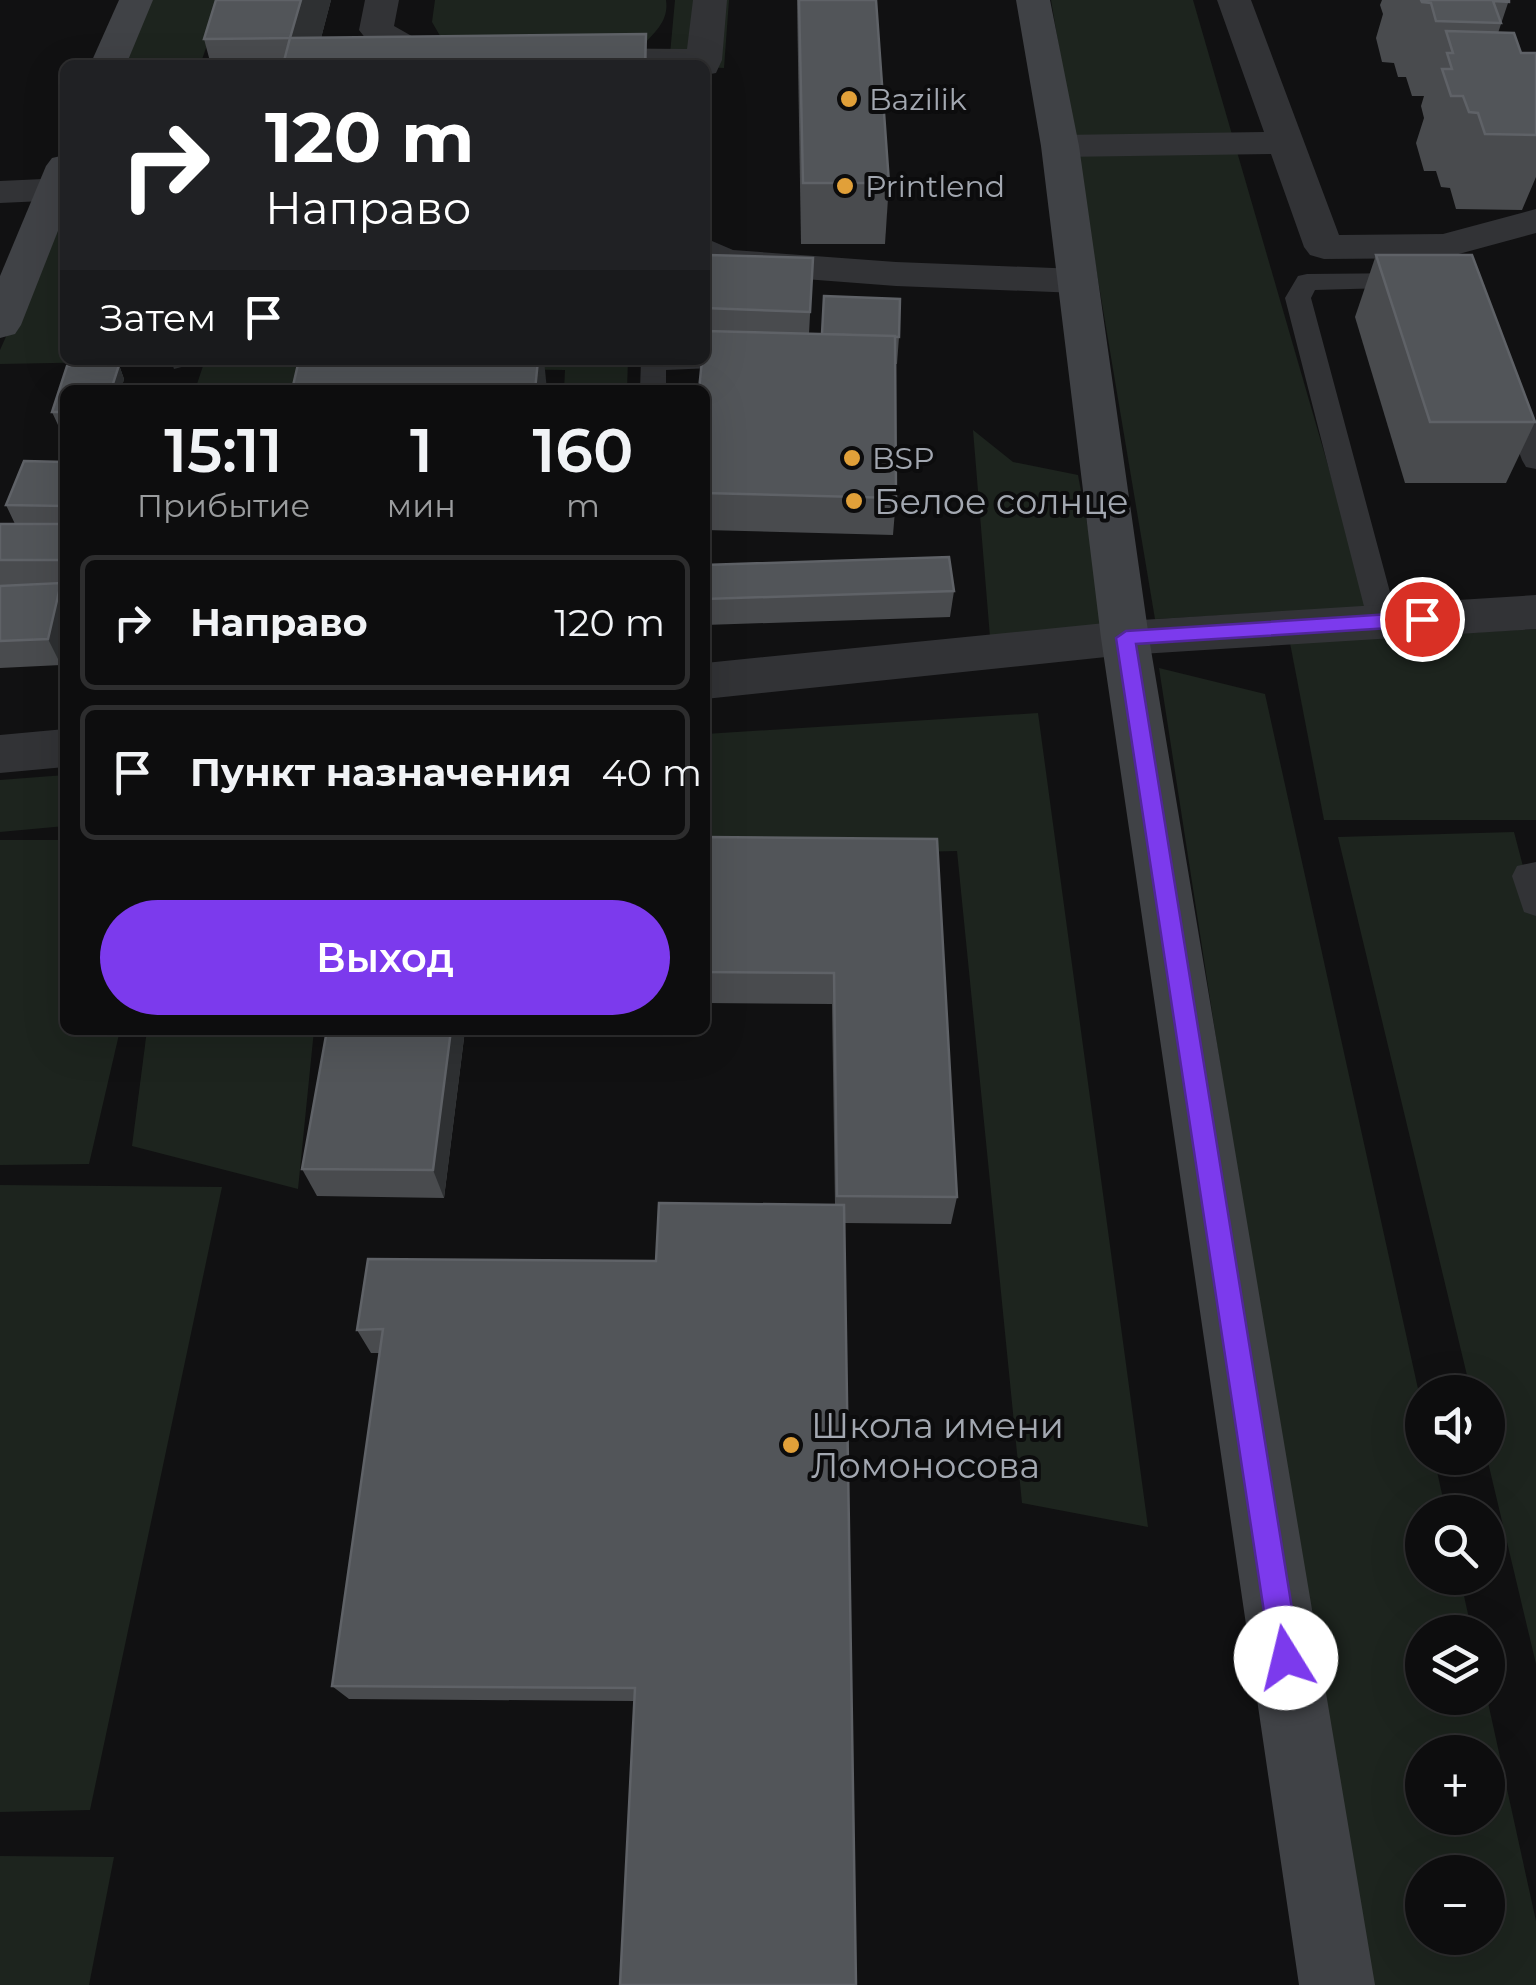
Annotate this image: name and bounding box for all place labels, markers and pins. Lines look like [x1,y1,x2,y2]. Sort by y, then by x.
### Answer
place label: Bazilik [869,81,967,118]
marker: Bazilik [838,88,860,110]
place label: Printlend [865,168,1005,205]
marker: Printlend [834,175,856,197]
place label: BSP [872,440,935,477]
marker: BSP [841,447,863,469]
place label: Белое солнце [874,480,1129,523]
marker: Белое солнце [843,490,865,512]
pin [1380,577,1465,662]
place label: Школа имени Ломоносова [811,1404,1064,1487]
marker: Школа имени Ломоносова [780,1434,802,1456]

